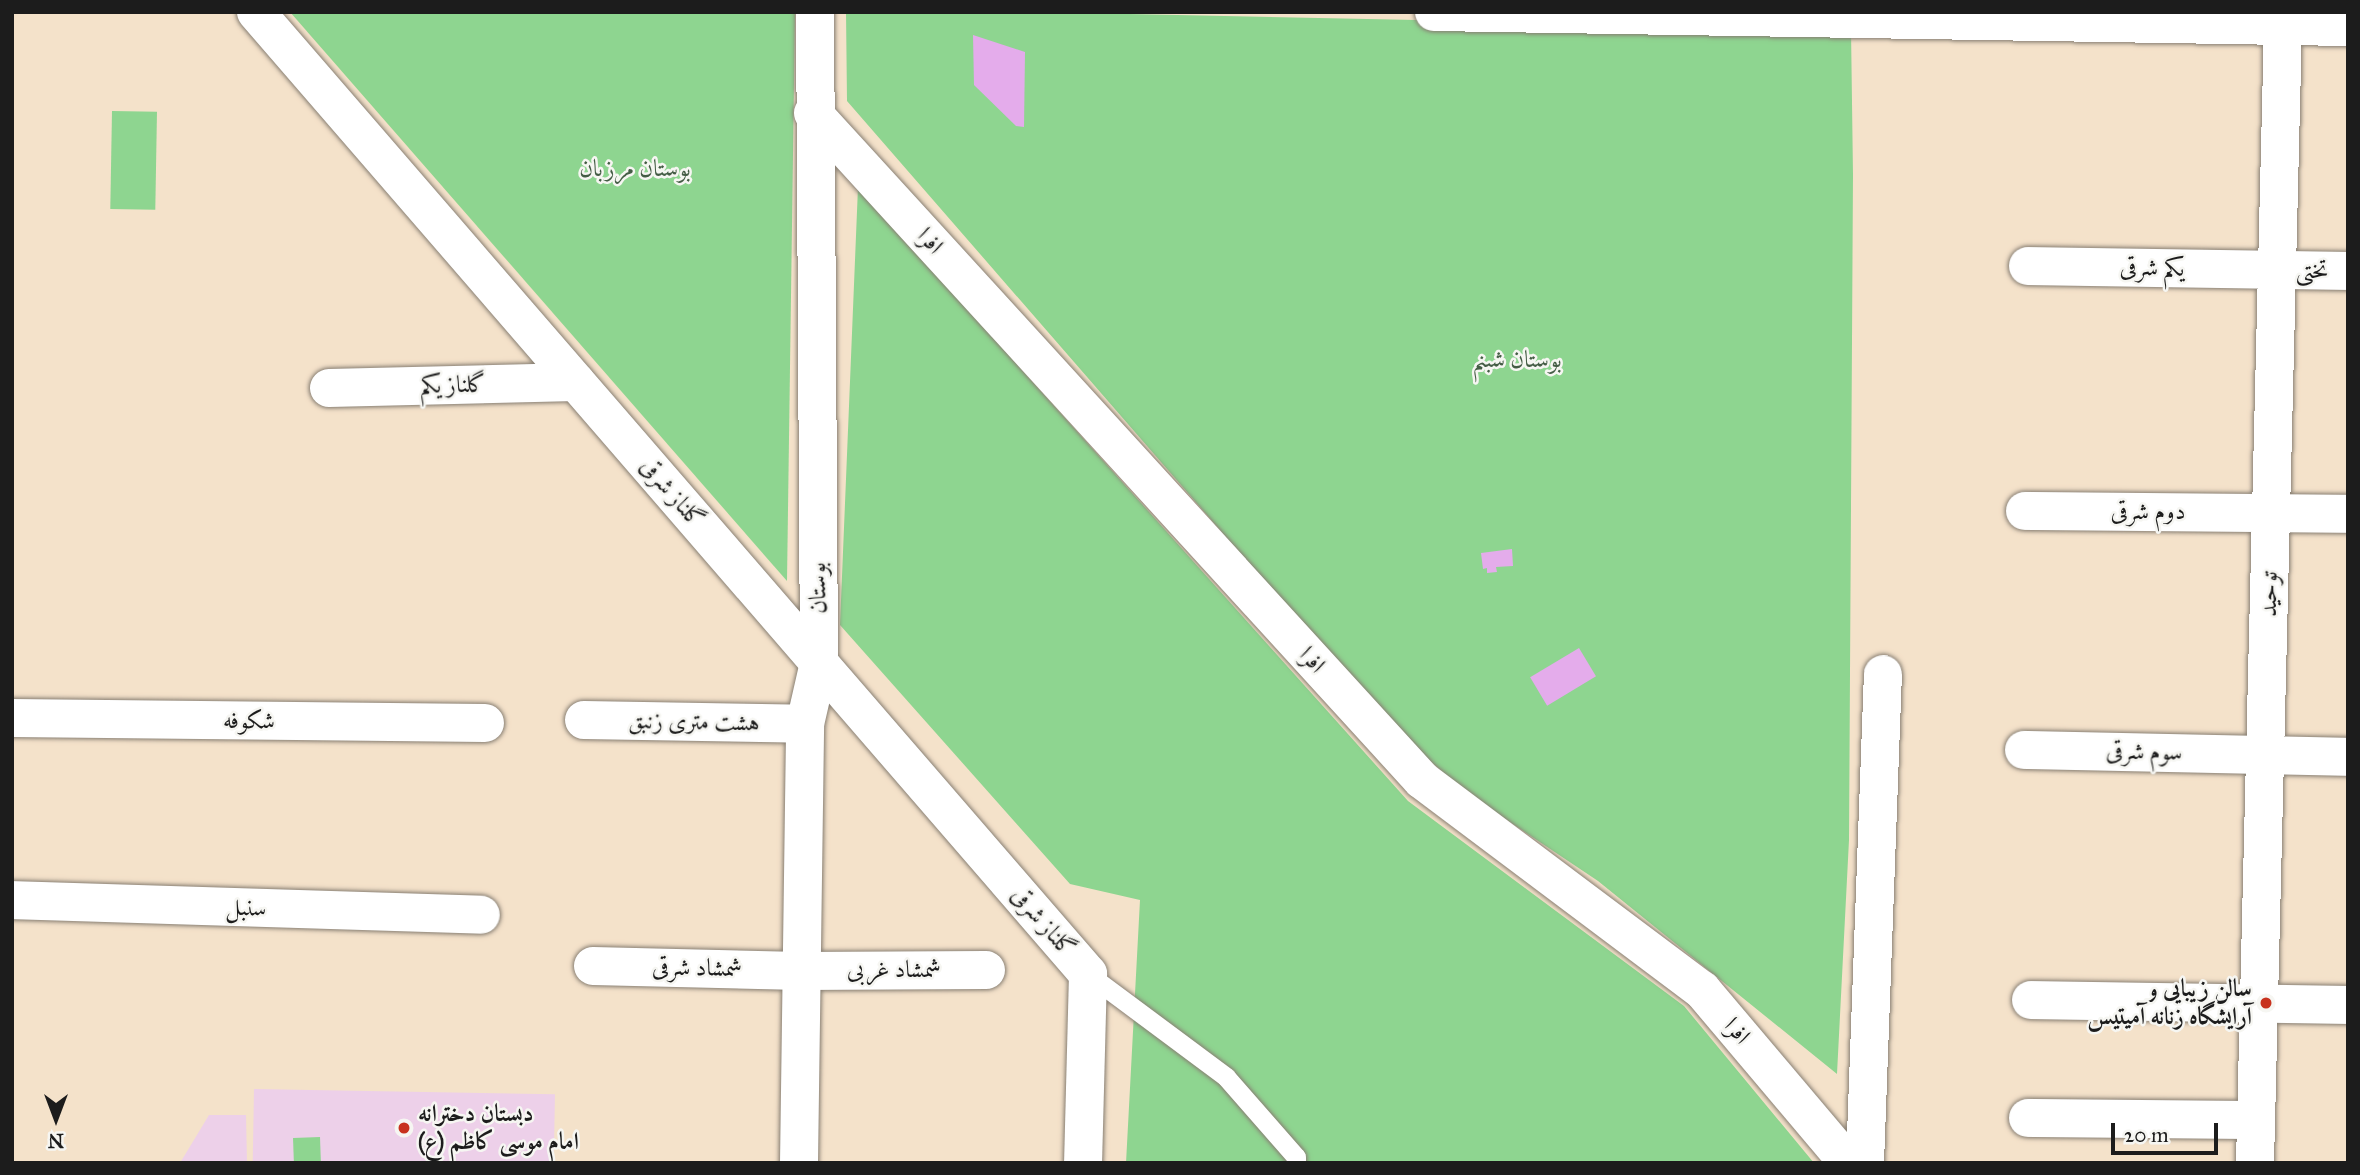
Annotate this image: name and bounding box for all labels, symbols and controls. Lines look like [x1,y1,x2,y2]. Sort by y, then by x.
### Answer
park label: بوستان مرزبان [579,155,691,183]
street label: افرا [911,222,949,260]
street label: یکم شرقی [2119,253,2185,283]
street label: تختی [2296,257,2328,285]
park label: بوستان شبنم [1472,346,1562,374]
street label: گلناز یکم [420,370,486,400]
street label: گلناز شرقی [634,452,710,534]
street label: دوم شرقی [2110,498,2186,526]
street label: بوستان [803,562,833,614]
street label: توحید [2254,571,2284,617]
street label: افرا [1293,641,1331,679]
street label: شکوفه [223,706,275,736]
street label: هشت متری زنبق [628,706,760,738]
street label: سوم شرقی [2105,737,2183,767]
street label: گلناز شرقی [1005,881,1081,963]
street label: سنبل [225,893,267,923]
street label: شمشاد شرقی [652,953,742,983]
street label: شمشاد غربی [847,956,941,984]
place label: سالن زیبایی و آرایشگاه زنانه آمیتیس [2087,975,2252,1031]
marker: سالن زیبایی و آرایشگاه زنانه آمیتیس [2258,995,2274,1011]
street label: افرا [1718,1012,1756,1050]
north arrow [21,1084,91,1154]
place label: دبستان دخترانه امام موسی کاظم (ع) [418,1100,579,1156]
scale bar [2115,1108,2222,1152]
marker: دبستان دخترانه امام موسی کاظم (ع) [396,1120,412,1136]
text: 20 m [2124,1122,2169,1148]
text: N [48,1129,64,1152]

